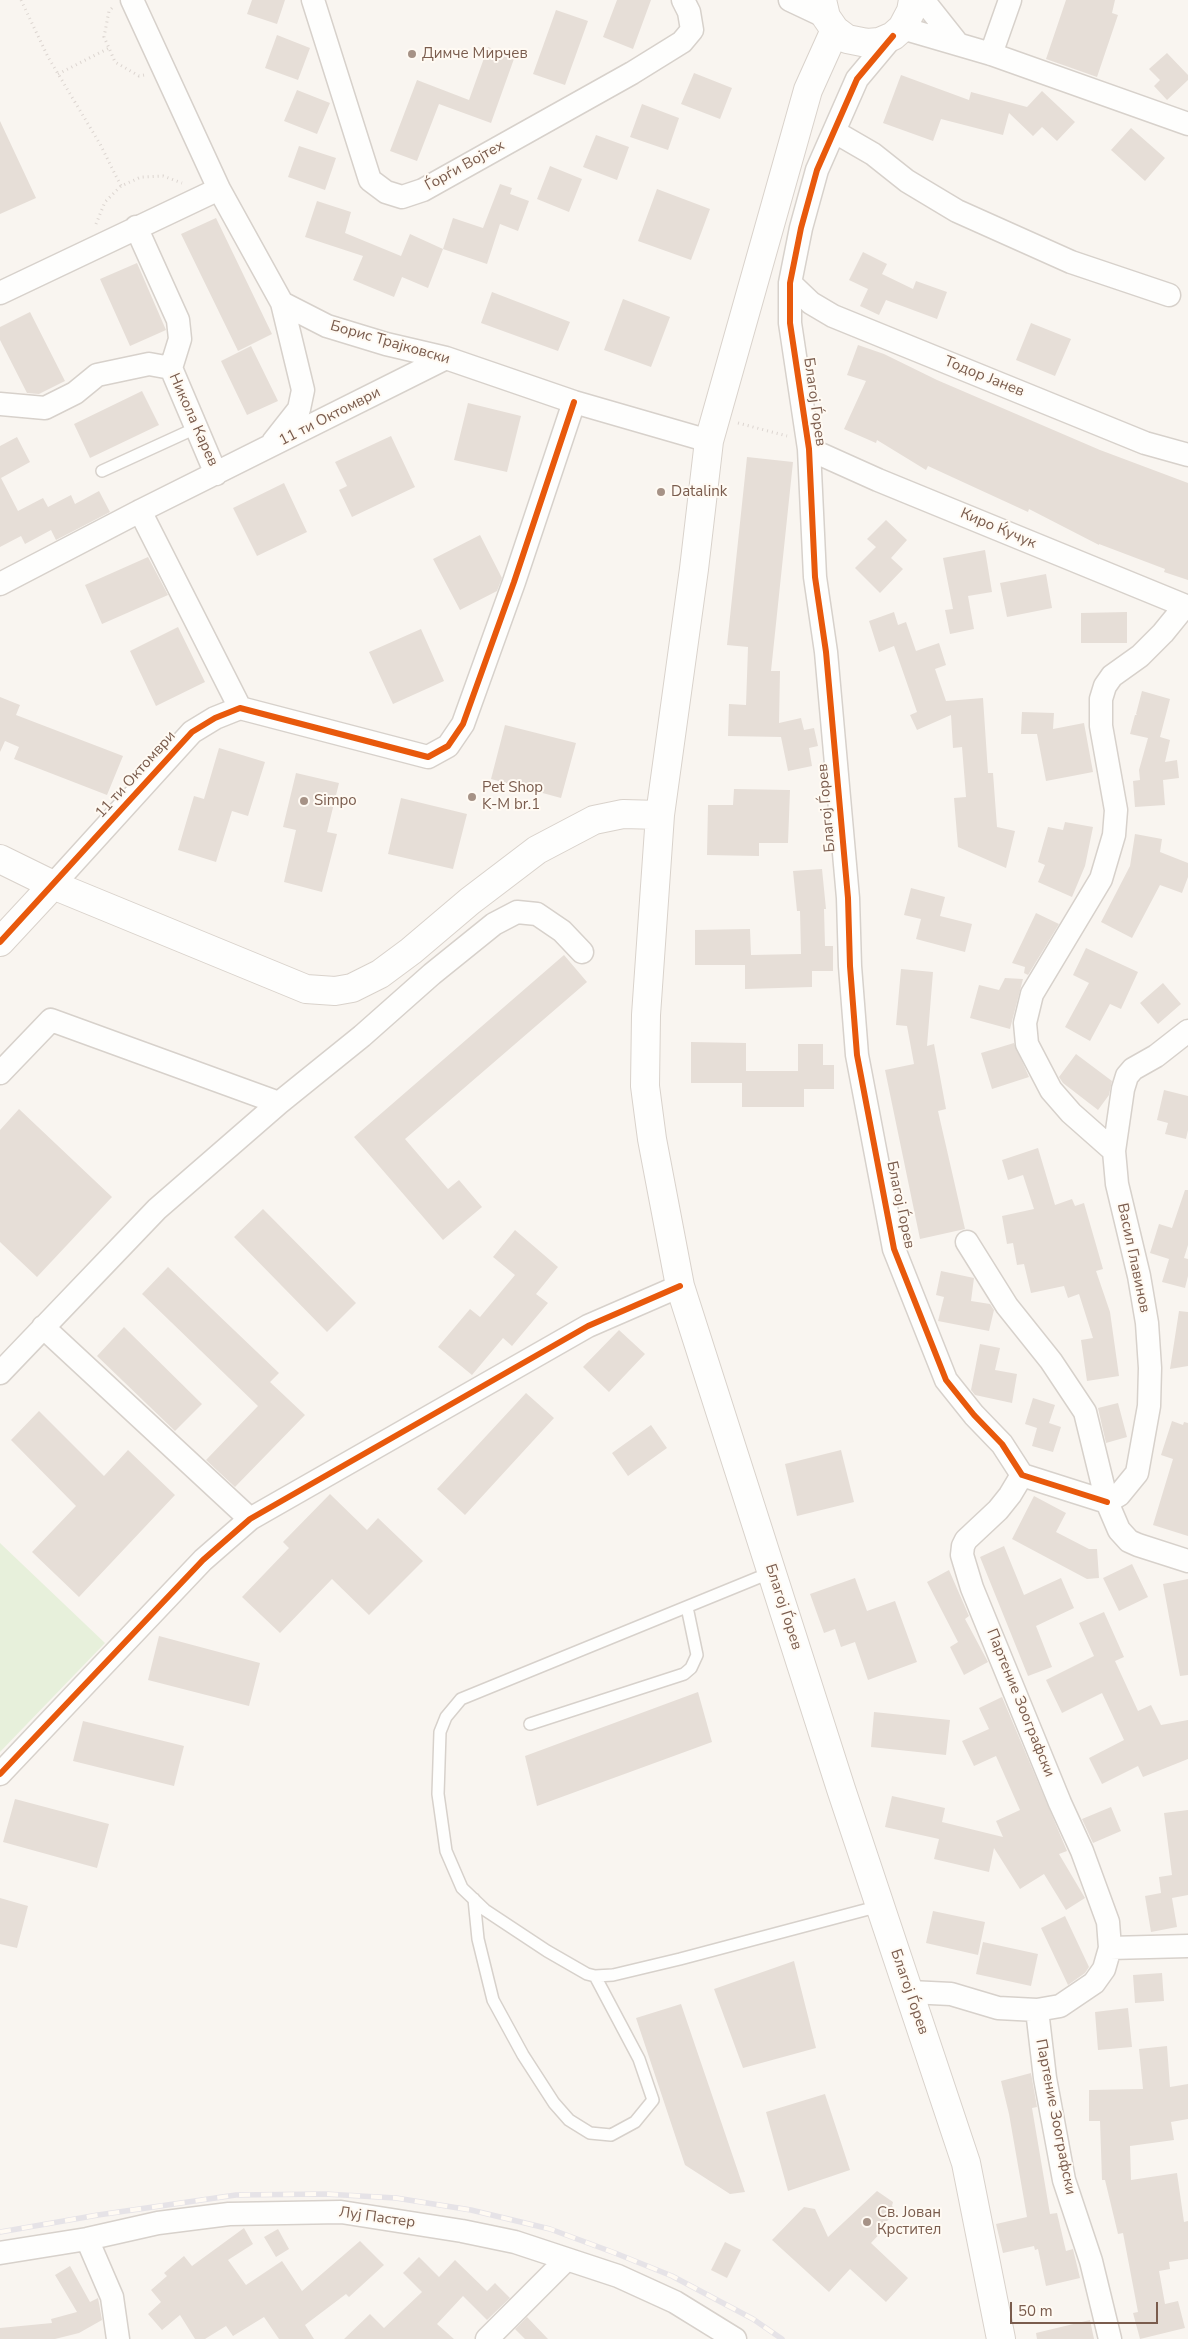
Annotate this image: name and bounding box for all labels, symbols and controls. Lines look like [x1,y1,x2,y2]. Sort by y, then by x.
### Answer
place label: Димче Мирчев [422,45,528,63]
marker: Димче Мирчев [406,48,418,60]
street label: Ѓорѓи Војтех [422,137,508,195]
street label: Борис Трајковски [328,317,452,369]
street label: Тодор Јанев [941,353,1027,401]
street label: Благој Ѓорев [799,357,829,447]
street label: Никола Карев [164,371,222,469]
street label: 11 ти Октомври [276,384,384,450]
place label: Datalink [671,483,727,501]
marker: Datalink [655,486,667,498]
street label: Киро Ќучук [957,505,1039,553]
street label: 11 ти Октомври [92,728,180,822]
street label: Благој Ѓорев [814,763,840,853]
place label: Pet Shop K-M br.1 [482,779,543,814]
marker: Pet Shop K-M br.1 [466,791,478,803]
place label: Simpo [314,792,357,810]
marker: Simpo [298,795,310,807]
street label: Благој Ѓорев [882,1160,918,1250]
street label: Васил Главинов [1113,1202,1153,1314]
street label: Благој Ѓорев [761,1562,805,1652]
street label: Партение Зоографски [982,1626,1058,1780]
street label: Благој Ѓорев [886,1947,932,2037]
street label: Партение Зоографски [1031,2038,1079,2196]
street label: Луј Пастер [338,2204,416,2232]
place label: Св. Јован Крстител [877,2204,941,2239]
marker: Св. Јован Крстител [861,2216,873,2228]
scale bar [1013,2292,1160,2324]
text: 50 m [1018,2301,1053,2321]

